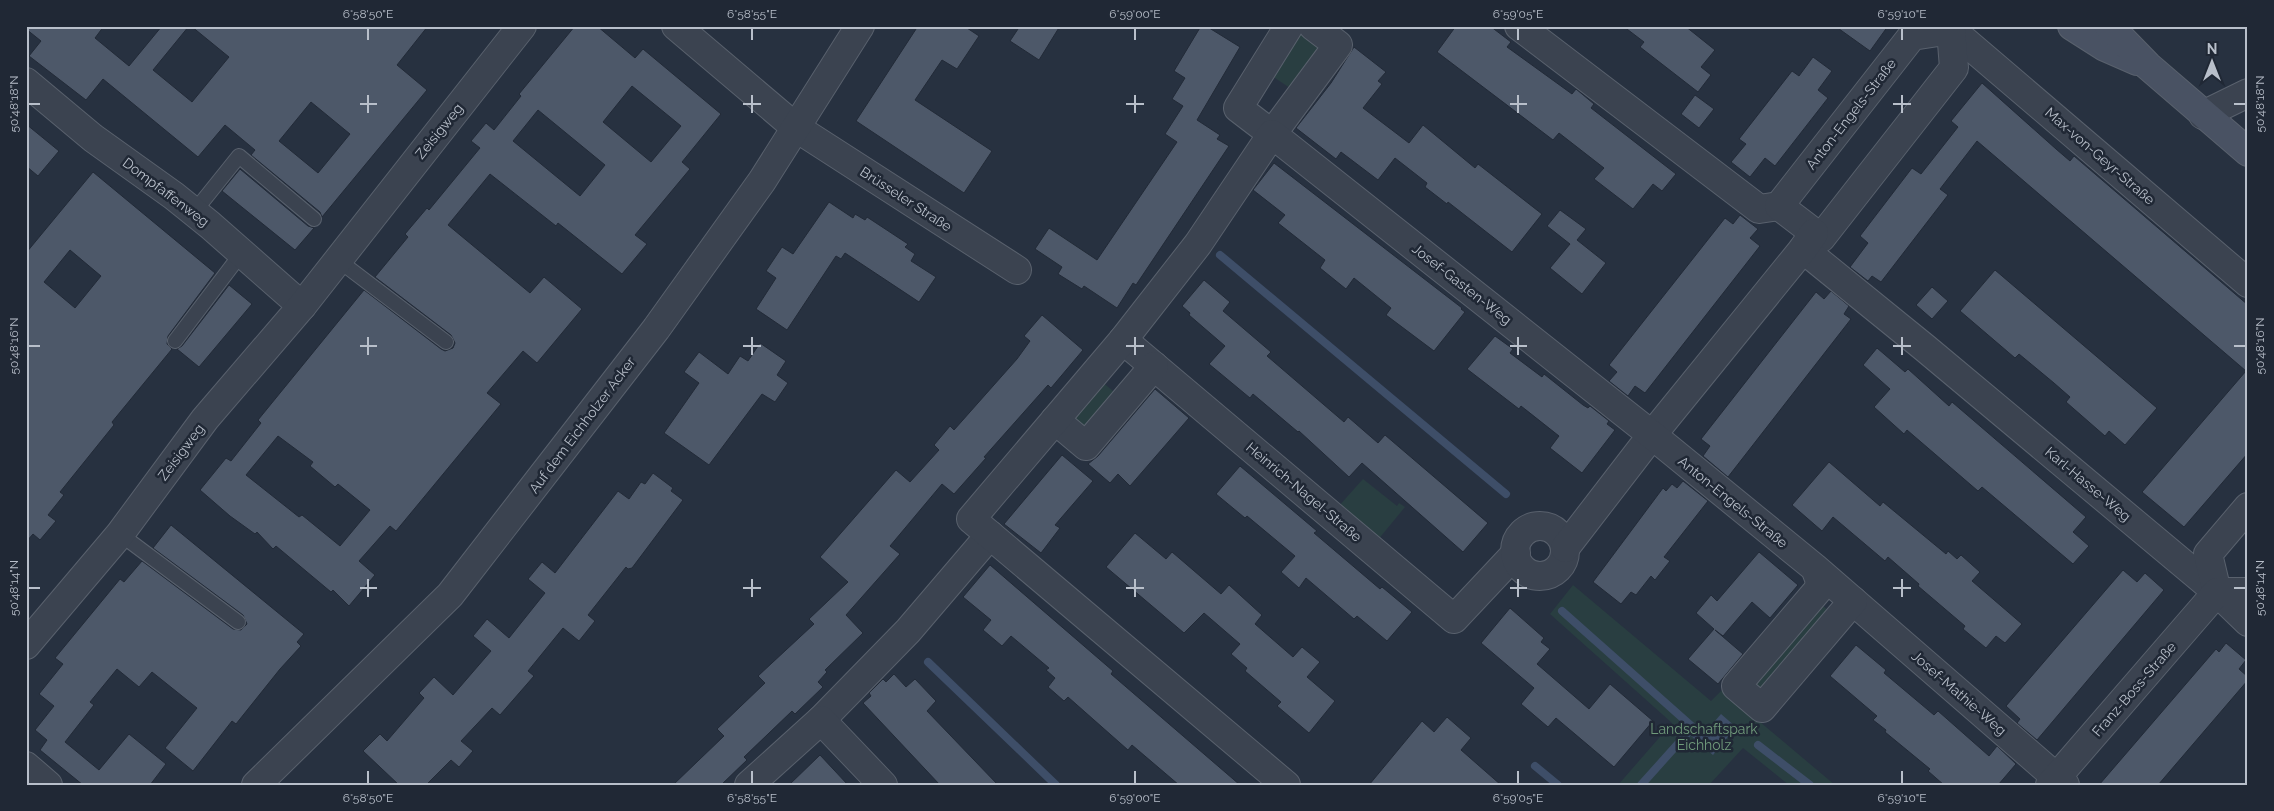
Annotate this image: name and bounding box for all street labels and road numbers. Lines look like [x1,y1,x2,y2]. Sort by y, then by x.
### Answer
street label: Anton-Engels-Straße [1803,55,1899,173]
street label: Zeisigweg [412,100,466,162]
street label: Max-von-Geyr-Straße [2042,104,2158,208]
street label: Dompfaffenweg [120,154,212,230]
street label: Brüsseler Straße [857,163,955,235]
street label: Josef-Gasten-Weg [1409,240,1515,328]
street label: Auf dem Eichholzer Acker [526,354,639,496]
street label: Zeisigweg [155,421,207,483]
street label: Heinrich-Nagel-Straße [1243,439,1365,545]
street label: Karl-Hasse-Weg [2042,444,2134,524]
street label: Anton-Engels-Straße [1675,453,1791,551]
street label: Franz-Boss-Straße [2089,639,2179,739]
street label: Josef-Mathie-Weg [1908,648,2010,738]

